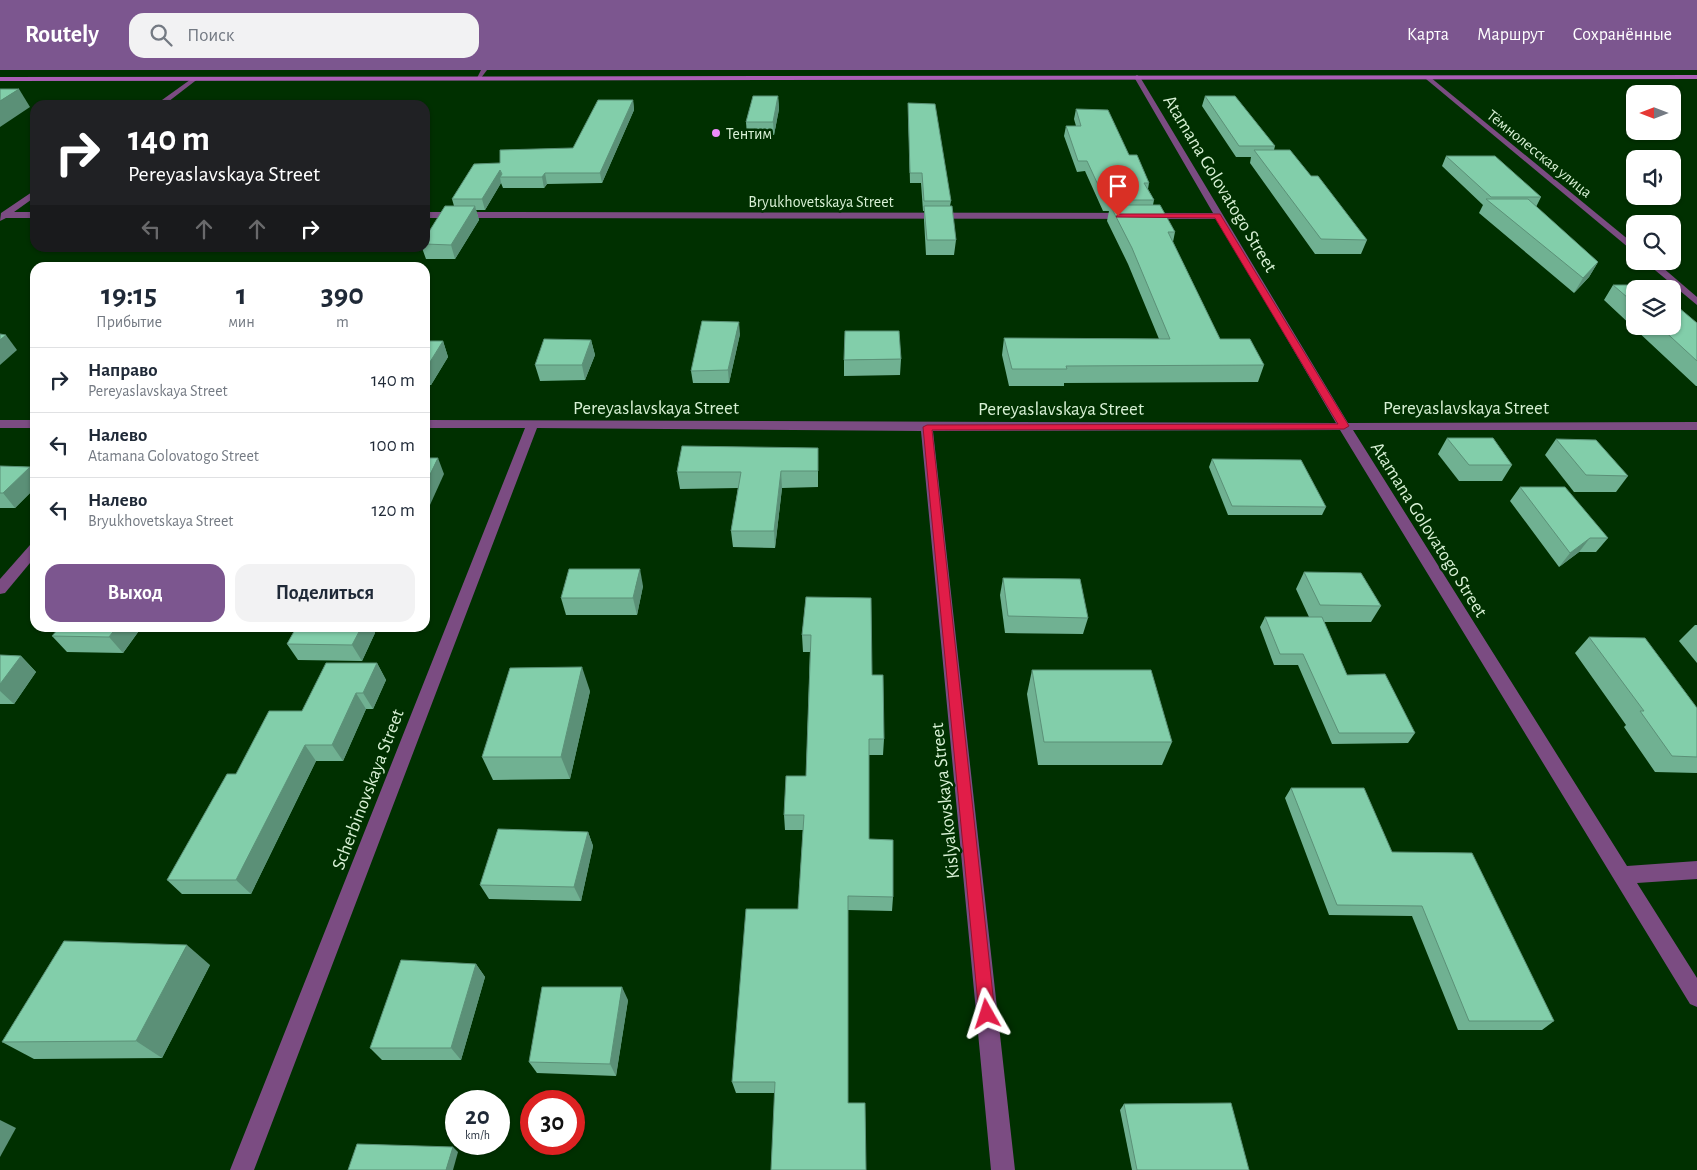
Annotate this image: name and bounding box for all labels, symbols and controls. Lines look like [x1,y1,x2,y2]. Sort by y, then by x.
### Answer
search box [129,13,479,58]
icon: search [147,21,175,49]
text: Routely [25,23,99,47]
text: Поиск [187,26,234,45]
text: Карта [1407,26,1449,44]
text: Маршрут [1477,26,1545,44]
text: Сохранённые [1573,26,1672,44]
north arrow [1626,85,1681,140]
map controls [1626,85,1681,335]
street label: Atamana Golovatogo Street [1159,92,1280,276]
street label: Тёмнолесская улица [1483,107,1595,202]
icon: right [45,120,110,185]
text: 140 m [128,122,210,157]
place label: Тентим [726,126,772,142]
marker: Тентим [710,127,722,139]
button: sound [1626,150,1681,205]
text: Pereyaslavskaya Street [128,163,320,185]
pin [1097,165,1139,216]
icon: arrive [1104,172,1132,200]
street label: Bryukhovetskaya Street [748,194,894,211]
icon: left [137,215,165,243]
icon: ahead [190,215,218,243]
icon: ahead [243,215,271,243]
icon: right [296,215,324,243]
button: search [1626,215,1681,270]
text: 19:15 [101,280,157,310]
text: 1 [236,280,247,310]
text: 390 [321,280,364,310]
button: layers [1626,280,1681,335]
text: Прибытие [96,314,162,330]
text: мин [228,314,255,330]
text: m [336,314,349,330]
text: Направо [88,361,158,380]
icon: right [45,366,73,394]
text: 140 m [371,371,415,390]
text: Pereyaslavskaya Street [88,383,228,399]
street label: Pereyaslavskaya Street [573,399,739,418]
street label: Pereyaslavskaya Street [1383,399,1549,418]
street label: Pereyaslavskaya Street [978,400,1144,419]
text: Налево [88,426,147,445]
icon: left [45,431,73,459]
text: 100 m [370,436,415,455]
street label: Atamana Golovatogo Street [1367,439,1491,621]
text: Atamana Golovatogo Street [88,448,259,464]
text: Налево [88,491,147,510]
icon: left [45,496,73,524]
text: 120 m [371,501,415,520]
text: Bryukhovetskaya Street [88,513,233,529]
button: Выход [45,564,225,622]
button: Поделиться [235,564,415,622]
street label: Scherbinovskaya Street [329,707,408,872]
street label: Kislyakovskaya Street [928,722,963,880]
position arrow [960,987,1012,1039]
speed limit sign: 30 [520,1090,585,1155]
text: 20 [465,1104,490,1129]
text: km/h [465,1129,490,1141]

